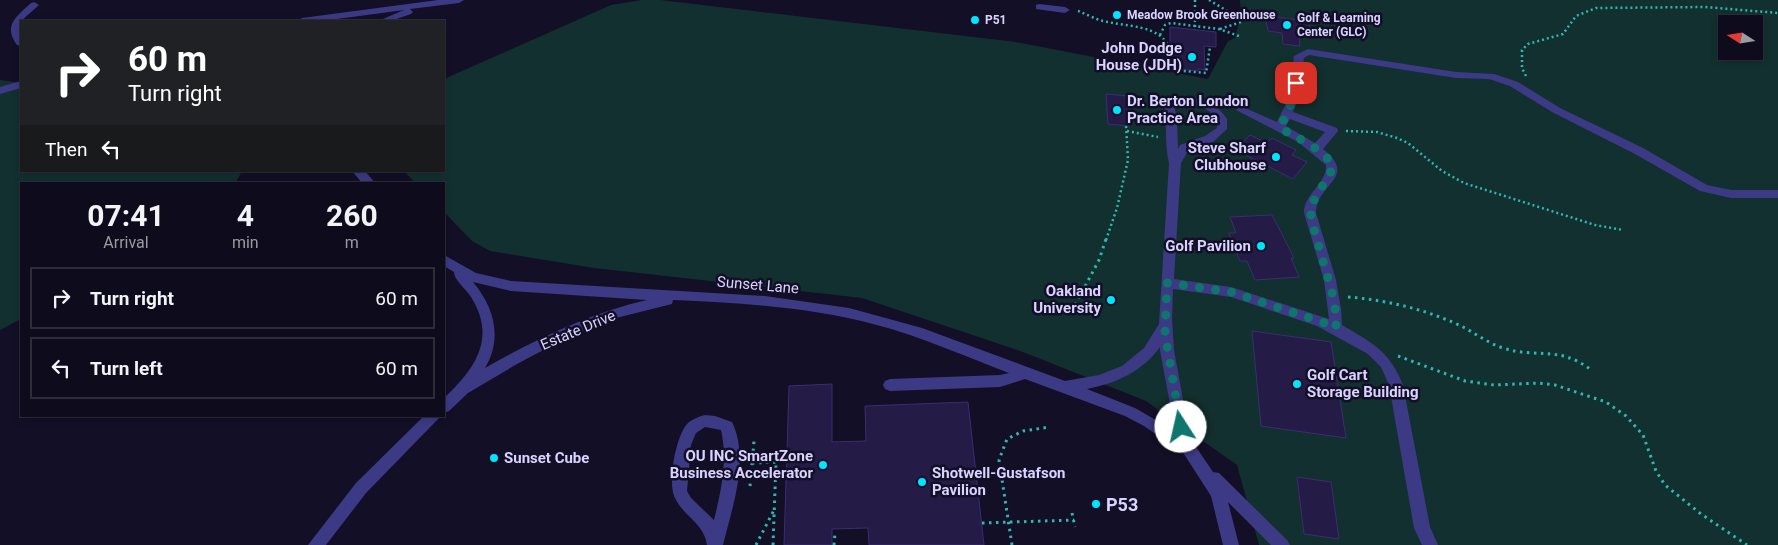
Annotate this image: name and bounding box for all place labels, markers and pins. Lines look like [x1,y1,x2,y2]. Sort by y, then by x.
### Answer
place label: Meadow Brook Greenhouse [1127,8,1276,22]
marker: Meadow Brook Greenhouse [1111,9,1123,21]
place label: Golf & Learning Center (GLC) [1297,11,1381,39]
place label: P51 [985,13,1007,27]
marker: P51 [969,14,981,26]
marker: Golf & Learning Center (GLC) [1281,19,1293,31]
place label: John Dodge House (JDH) [1096,39,1182,74]
marker: John Dodge House (JDH) [1186,51,1198,63]
pin [1275,62,1317,104]
place label: Dr. Berton London Practice Area [1127,92,1249,127]
marker: Dr. Berton London Practice Area [1111,104,1123,116]
place label: Steve Sharf Clubhouse [1188,139,1267,174]
marker: Steve Sharf Clubhouse [1270,151,1282,163]
place label: Golf Pavilion [1165,237,1251,255]
marker: Golf Pavilion [1255,240,1267,252]
place label: Oakland University [1033,282,1101,317]
marker: Oakland University [1105,294,1117,306]
place label: Golf Cart Storage Building [1307,366,1419,401]
marker: Golf Cart Storage Building [1291,378,1303,390]
place label: OU INC SmartZone Business Accelerator [670,447,814,482]
place label: Sunset Cube [504,449,589,467]
marker: Sunset Cube [488,452,500,464]
marker: OU INC SmartZone Business Accelerator [817,459,829,471]
place label: Shotwell-Gustafson Pavilion [932,464,1066,499]
marker: Shotwell-Gustafson Pavilion [916,476,928,488]
place label: P53 [1106,494,1138,515]
marker: P53 [1090,498,1102,510]

